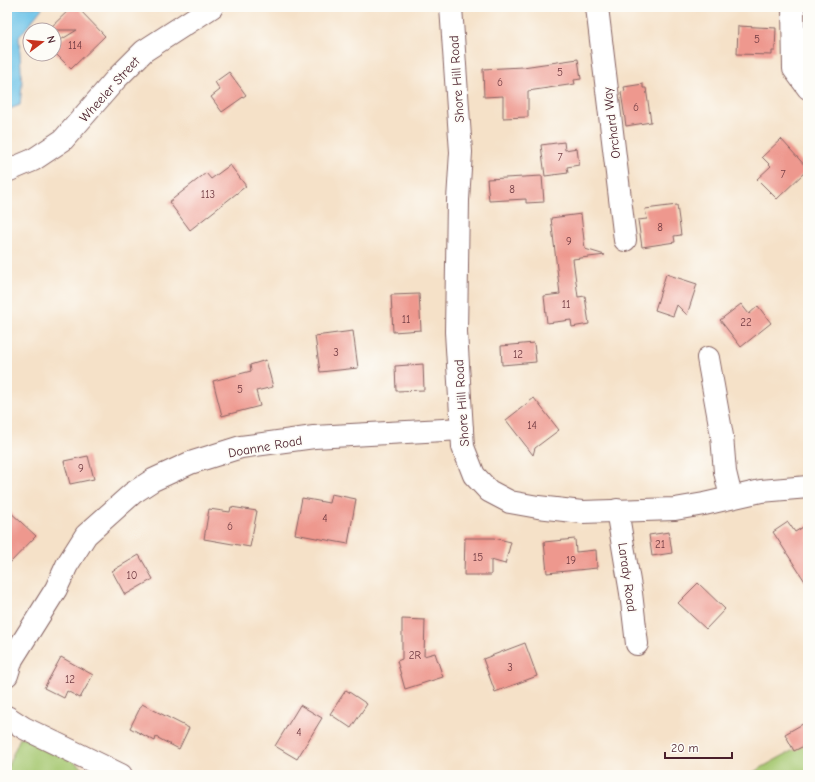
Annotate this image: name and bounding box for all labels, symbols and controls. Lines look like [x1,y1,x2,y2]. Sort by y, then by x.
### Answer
north arrow [22,22,62,62]
house number: 5 [754,33,760,46]
text: N [44,34,58,45]
street label: Shore Hill Road [446,35,467,123]
house number: 114 [68,39,82,52]
street label: Wheeler Street [76,53,143,125]
house number: 5 [557,66,563,79]
house number: 6 [497,76,503,89]
street label: Orchard Way [600,86,623,160]
house number: 6 [633,101,639,114]
house number: 7 [557,151,563,164]
house number: 7 [780,168,786,181]
house number: 8 [509,183,515,196]
house number: 113 [201,188,215,201]
house number: 8 [657,221,663,234]
house number: 9 [566,235,572,248]
house number: 11 [562,298,570,311]
house number: 11 [402,313,410,326]
house number: 22 [740,316,752,329]
house number: 3 [333,346,339,359]
house number: 12 [513,348,523,361]
street label: Shore Hill Road [451,359,472,447]
house number: 5 [237,383,243,396]
house number: 14 [527,419,537,432]
street label: Doanne Road [227,433,303,460]
house number: 9 [78,462,84,475]
house number: 4 [322,512,328,525]
house number: 6 [227,520,233,533]
house number: 21 [655,538,665,551]
street label: Larady Road [615,541,640,613]
house number: 15 [473,551,483,564]
house number: 19 [566,554,576,567]
house number: 10 [126,569,138,582]
house number: 2R [409,649,422,662]
house number: 3 [507,661,513,674]
house number: 12 [65,673,75,686]
house number: 4 [296,726,302,739]
scale bar [665,734,732,760]
text: 20 m [671,741,699,755]

